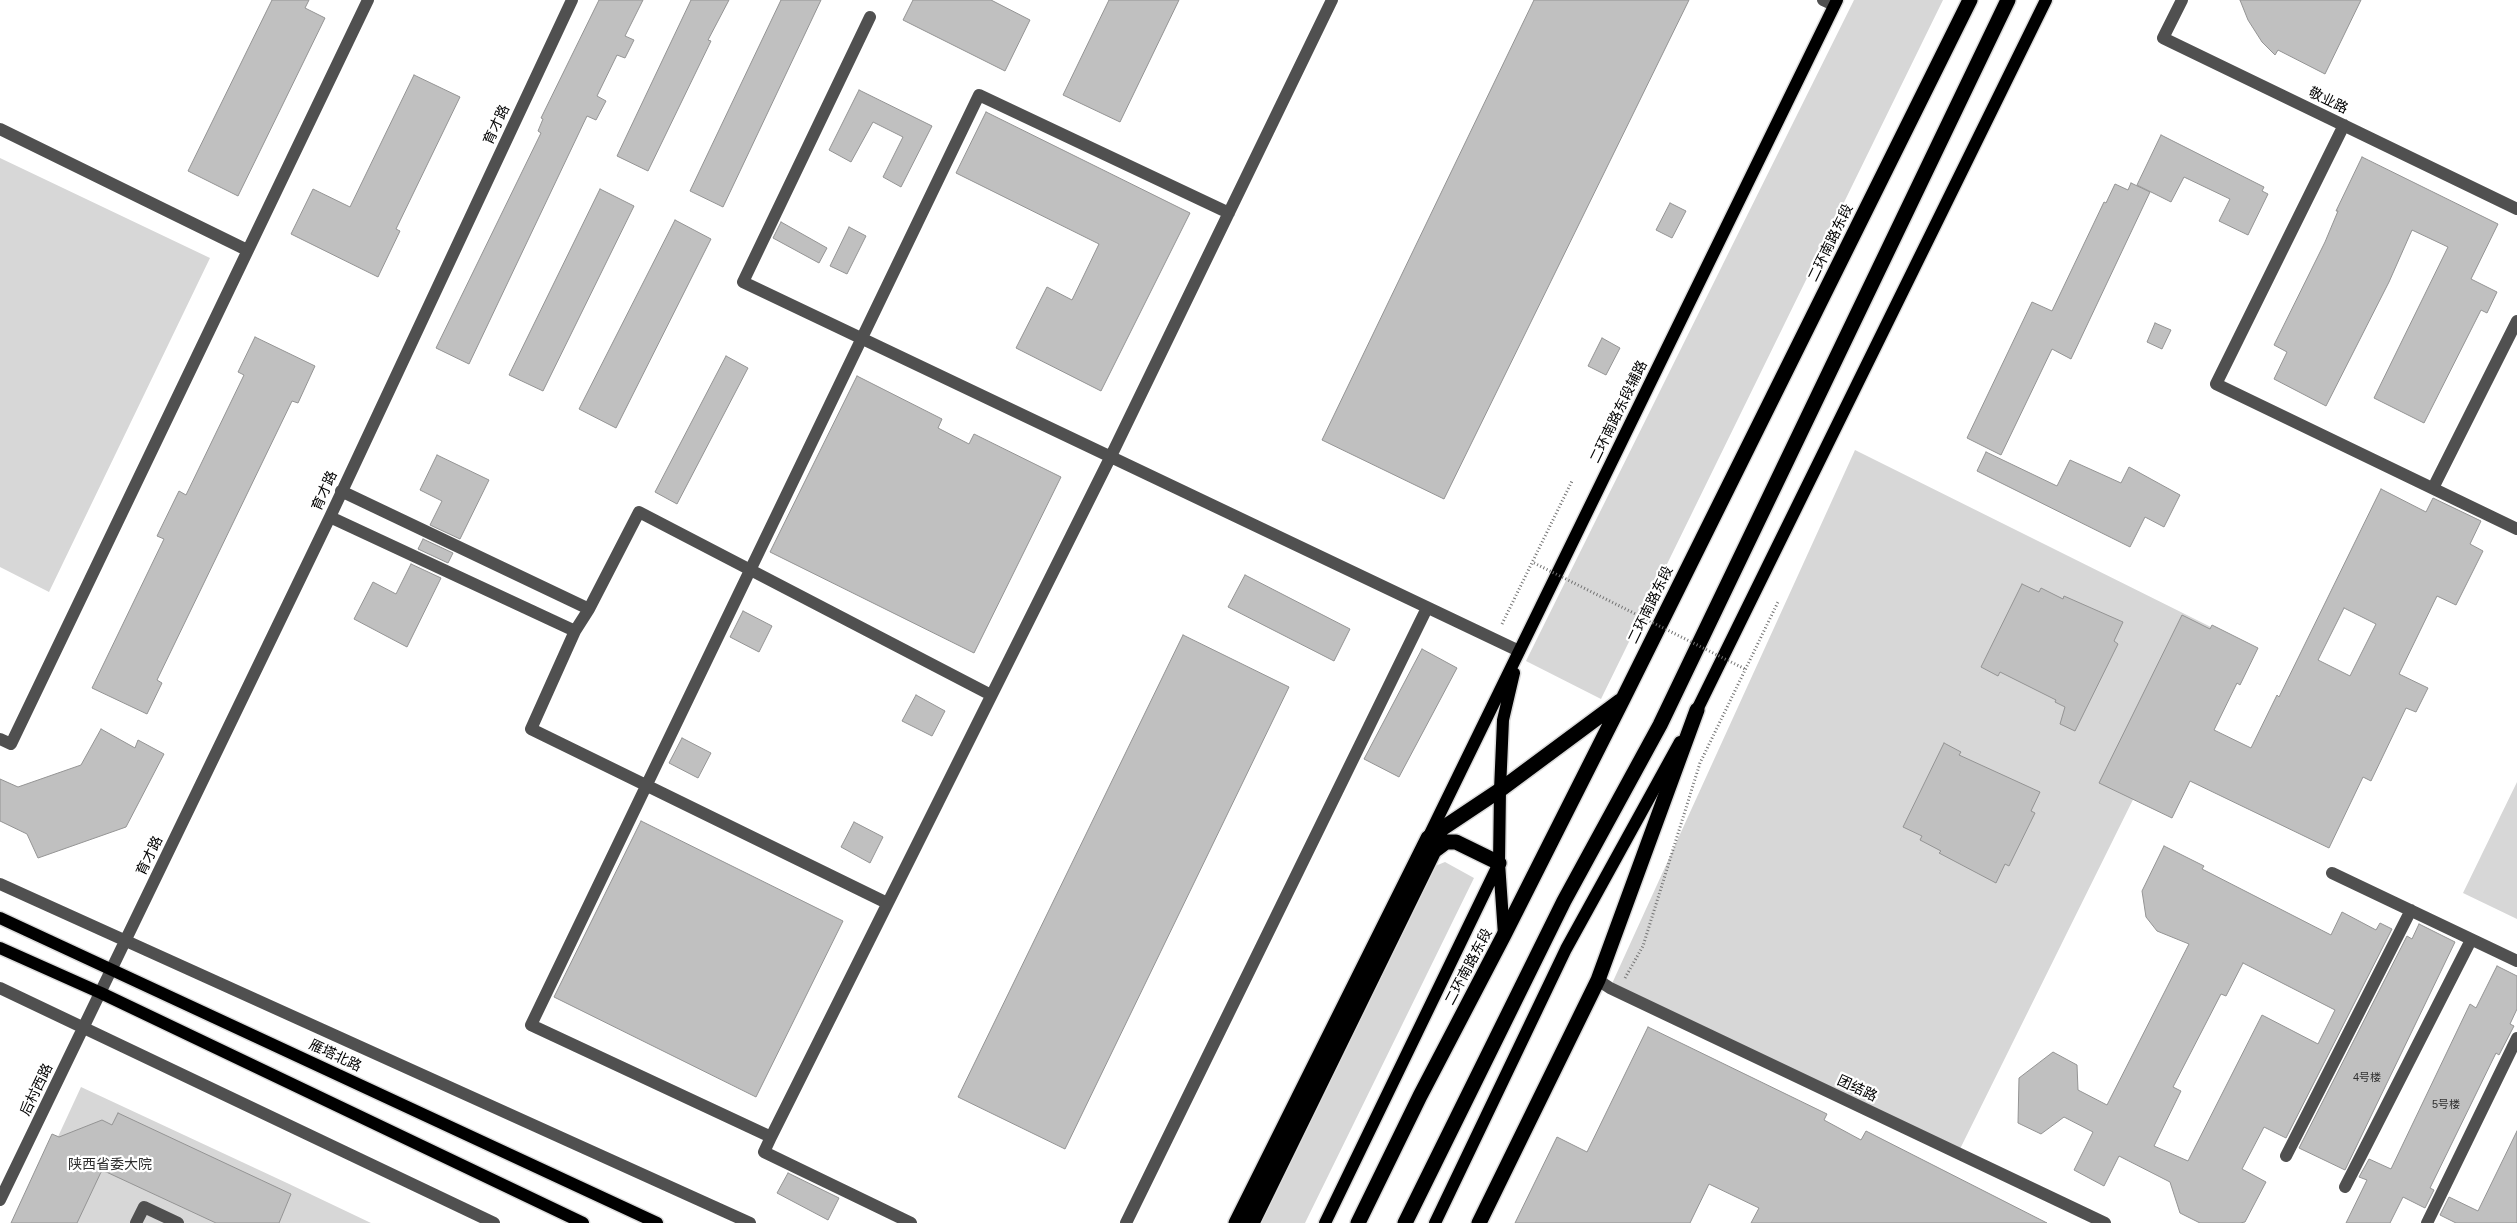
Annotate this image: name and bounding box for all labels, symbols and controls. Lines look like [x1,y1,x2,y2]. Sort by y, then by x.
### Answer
street label: 敬业路 [2305,84,2351,118]
street label: 育才路 [481,102,513,148]
street label: 二环南路东段 [1805,202,1857,284]
street label: 二环南路东段辅路 [1587,358,1651,466]
street label: 育才路 [309,468,341,514]
street label: 二环南路东段 [1625,564,1677,646]
street label: 育才路 [133,833,167,879]
street label: 二环南路东段 [1442,926,1496,1008]
street label: 雁塔北路 [306,1037,364,1075]
street label: 后村西路 [17,1061,57,1119]
house number: 4号楼 [2353,1071,2381,1085]
street label: 团结路 [1834,1073,1880,1105]
house number: 5号楼 [2432,1098,2460,1112]
park label: 陕西省委大院 [68,1157,152,1173]

